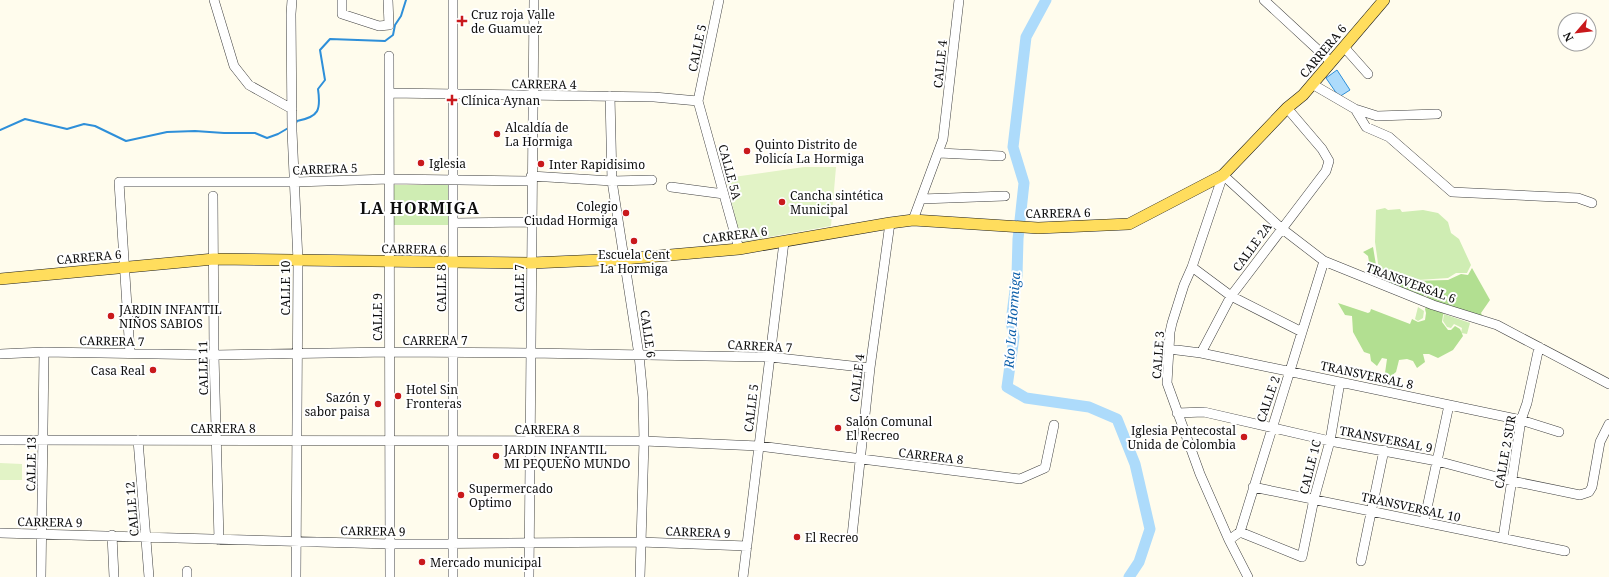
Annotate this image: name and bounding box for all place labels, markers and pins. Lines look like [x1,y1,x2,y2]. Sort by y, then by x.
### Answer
place label: Cruz roja Valle de Guamuez [471,6,555,37]
marker: Cruz roja Valle de Guamuez [456,15,468,27]
place label: Clínica Aynan [461,92,540,109]
marker: Clínica Aynan [446,94,458,106]
place label: Alcaldía de La Hormiga [505,119,573,150]
marker: Alcaldía de La Hormiga [492,129,502,139]
place label: Quinto Distrito de Policía La Hormiga [755,136,864,167]
marker: Quinto Distrito de Policía La Hormiga [742,146,752,156]
place label: Iglesia [429,155,466,172]
place label: Inter Rapidisimo [549,156,645,173]
marker: Iglesia [416,158,426,168]
marker: Inter Rapidisimo [536,159,546,169]
place label: Cancha sintética Municipal [790,187,884,218]
marker: Cancha sintética Municipal [777,197,787,207]
place label: Colegio Ciudad Hormiga [524,198,618,229]
marker: Colegio Ciudad Hormiga [621,208,631,218]
marker: Escuela Cent La Hormiga [629,236,639,246]
place label: Escuela Cent La Hormiga [598,246,670,277]
place label: JARDIN INFANTIL NIÑOS SABIOS [118,301,222,332]
marker: JARDIN INFANTIL NIÑOS SABIOS [106,311,116,321]
place label: Casa Real [91,362,145,379]
marker: Casa Real [148,365,158,375]
place label: Hotel Sin Fronteras [406,381,462,412]
place label: Sazón y sabor paisa [305,389,370,420]
marker: Hotel Sin Fronteras [393,391,403,401]
marker: Sazón y sabor paisa [373,399,383,409]
place label: Salón Comunal El Recreo [846,413,933,444]
place label: Iglesia Pentecostal Unida de Colombia [1127,422,1236,453]
marker: Salón Comunal El Recreo [833,423,843,433]
marker: Iglesia Pentecostal Unida de Colombia [1239,432,1249,442]
place label: JARDIN INFANTIL MI PEQUEÑO MUNDO [503,441,630,472]
marker: JARDIN INFANTIL MI PEQUEÑO MUNDO [491,451,501,461]
place label: Supermercado Optimo [469,480,553,511]
marker: Supermercado Optimo [456,490,466,500]
place label: El Recreo [805,529,859,546]
marker: El Recreo [792,532,802,542]
place label: Mercado municipal [430,554,542,571]
marker: Mercado municipal [417,557,427,567]

